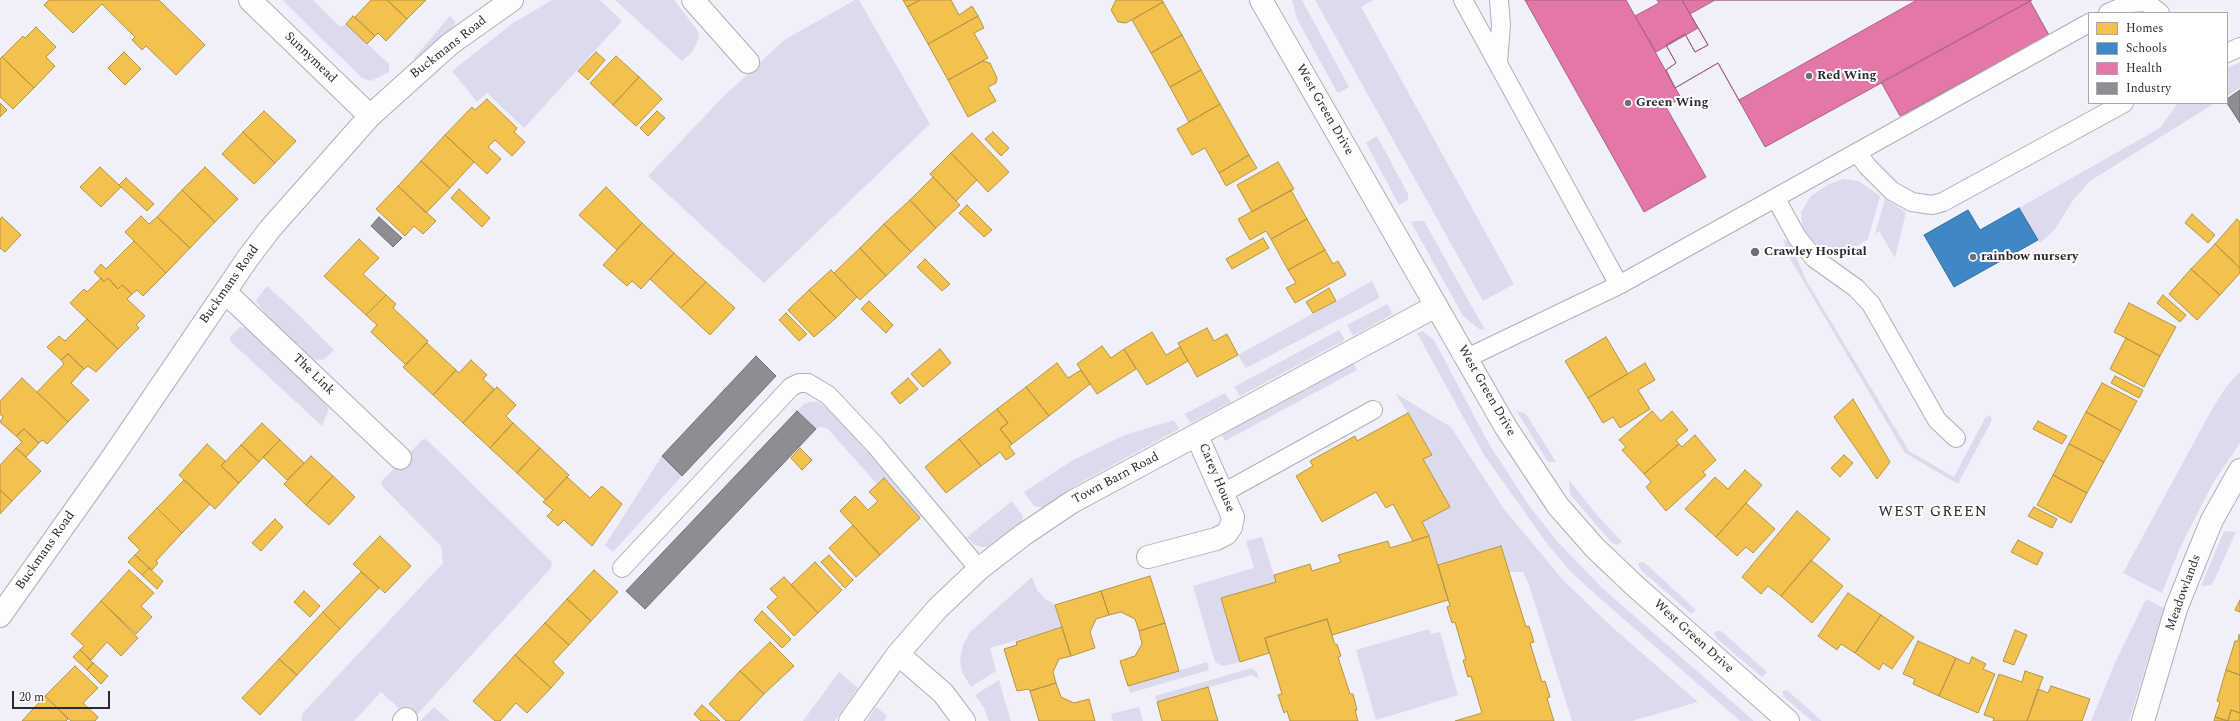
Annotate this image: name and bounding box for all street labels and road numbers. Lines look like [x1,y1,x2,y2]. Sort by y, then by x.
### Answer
street label: Buckmans Road [408,13,490,83]
street label: Sunnymead [281,29,339,87]
street label: West Green Drive [1292,62,1356,158]
street label: Buckmans Road [197,243,263,327]
street label: West Green Drive [1454,343,1518,439]
street label: The Link [289,351,337,399]
street label: Carey House [1194,441,1238,515]
street label: Town Barn Road [1070,450,1162,508]
street label: Buckmans Road [13,509,79,593]
street label: Meadowlands [2163,553,2205,633]
street label: West Green Drive [1650,597,1736,677]

